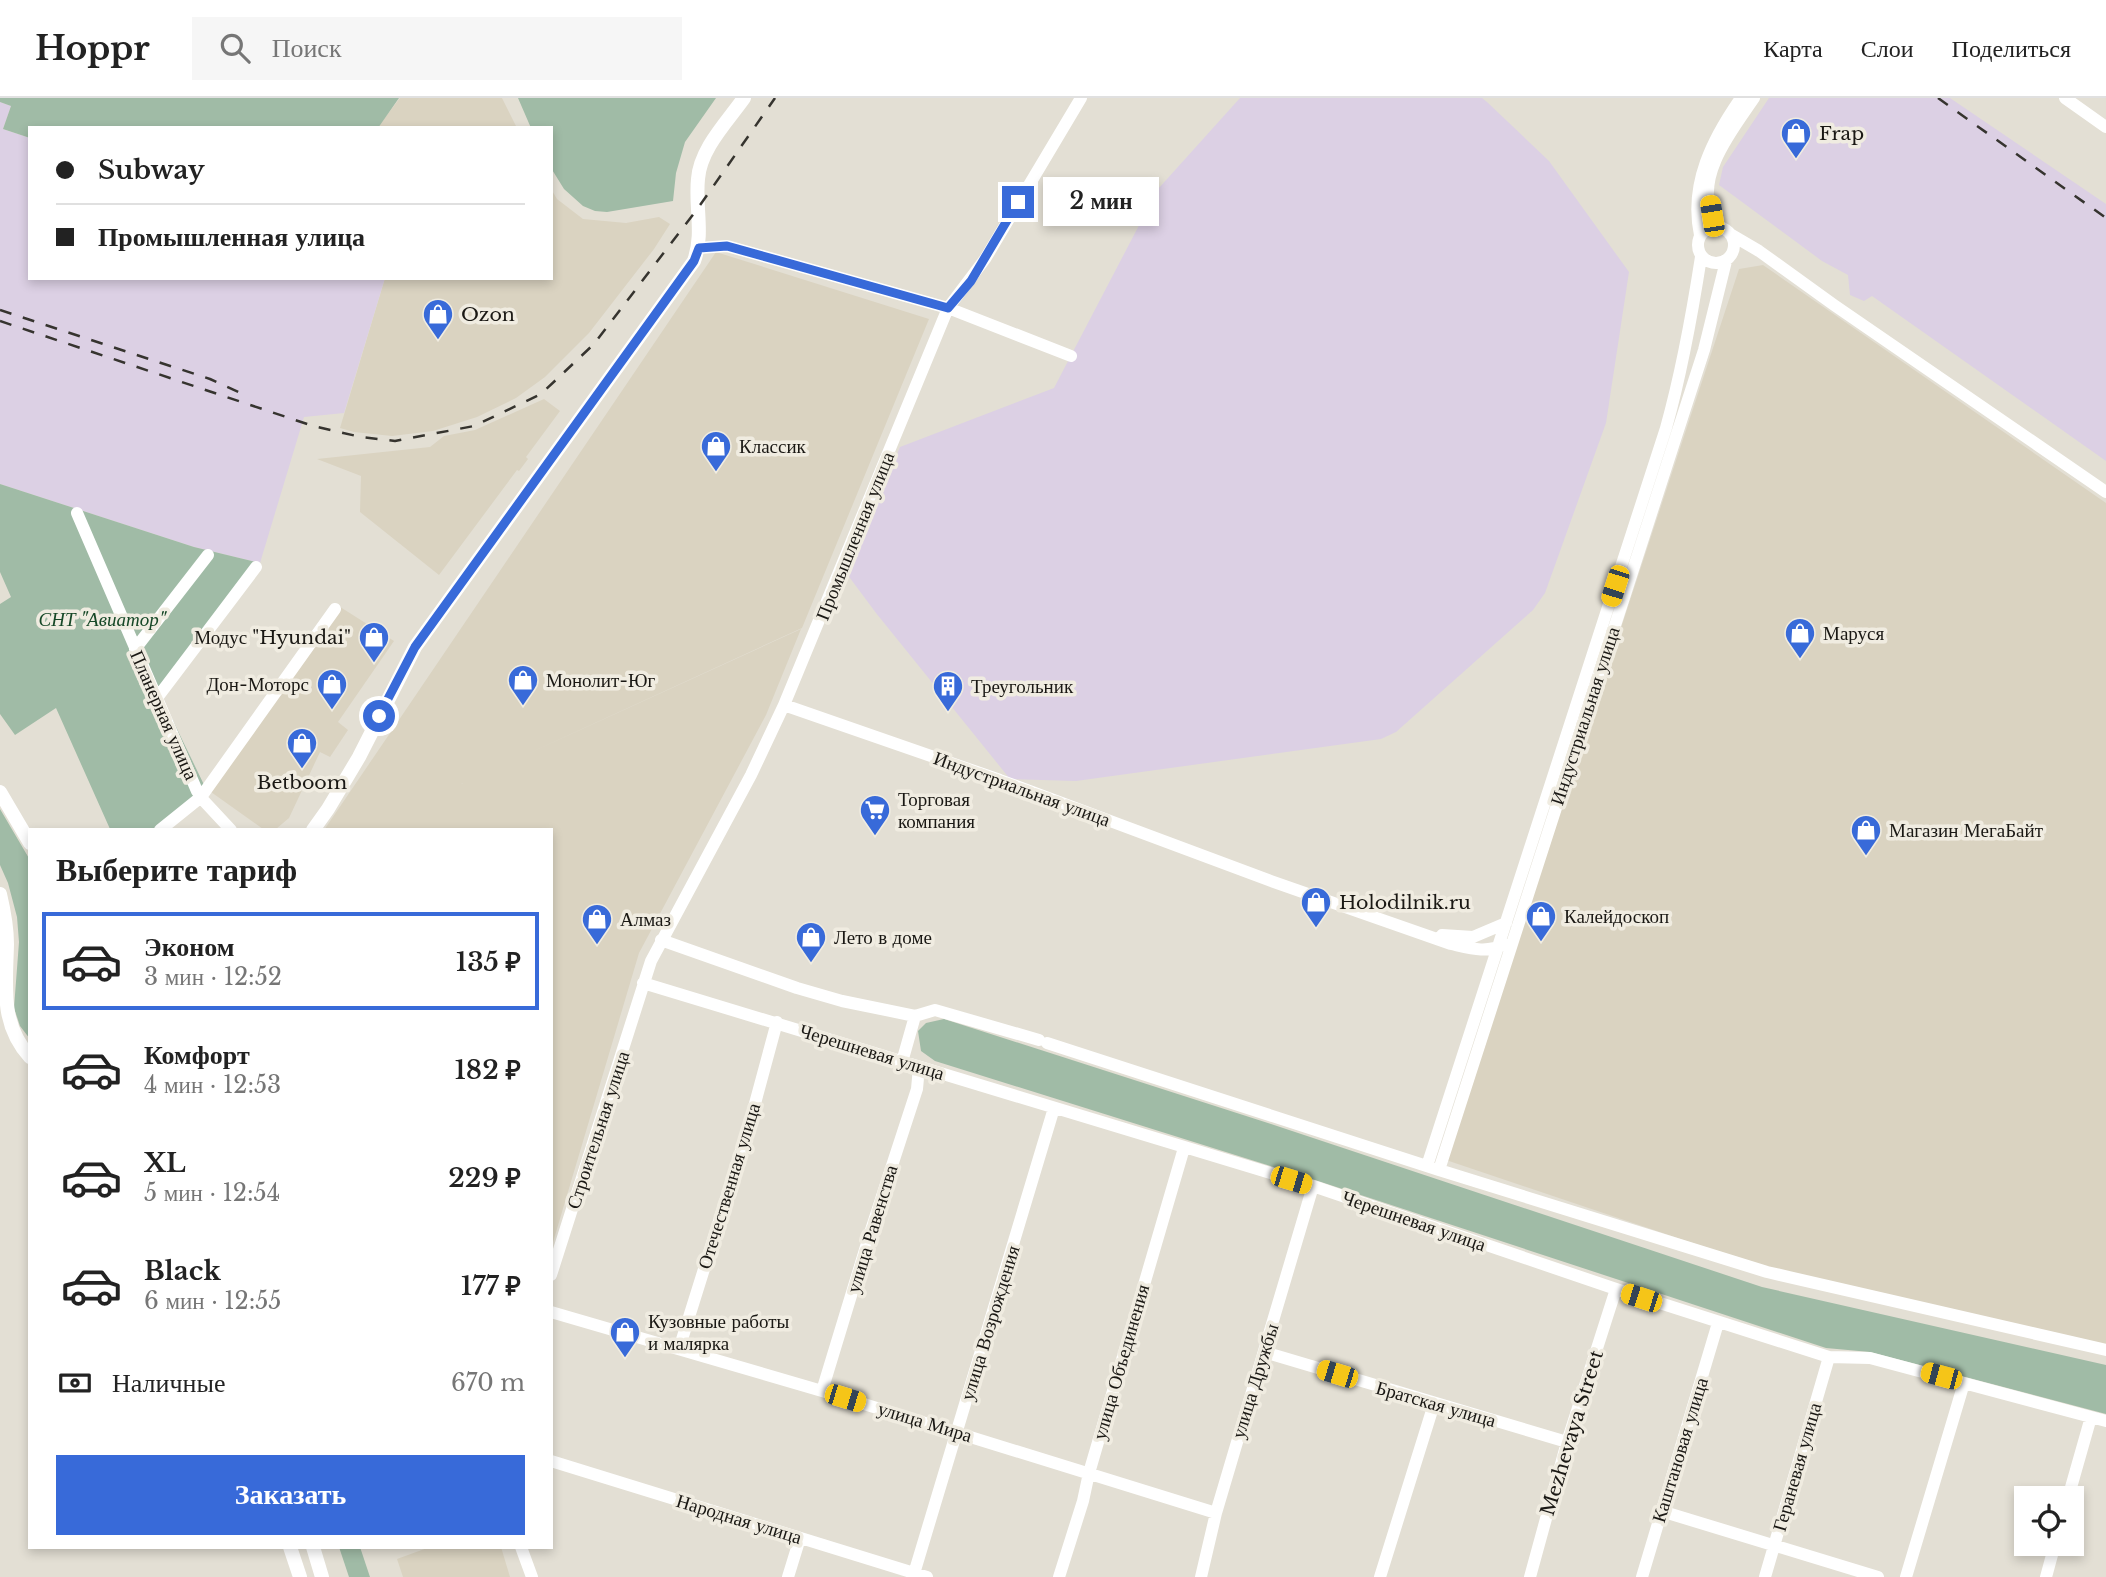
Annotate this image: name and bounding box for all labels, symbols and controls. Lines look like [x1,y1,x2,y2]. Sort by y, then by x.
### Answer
search box [192,17,682,80]
text: Hoppr [35,28,150,69]
icon: search [216,29,254,67]
text: Поиск [272,32,342,64]
text: Карта [1763,34,1823,63]
text: Слои [1861,34,1914,63]
text: Поделиться [1952,34,2071,63]
shop icon: Frap [1779,116,1813,160]
place label: Frap [1819,122,1864,145]
text: Subway [98,154,205,186]
callout: 2 мин [1042,178,1158,226]
route end [1002,186,1034,218]
text: 2 мин [1069,187,1133,215]
car [1699,194,1726,238]
text: Промышленная улица [98,221,365,253]
shop icon: Ozon [421,297,455,341]
place label: Ozon [461,303,515,326]
shop icon: Классик [699,429,733,473]
place label: Классик [739,435,807,458]
street label: Промышленная улица [811,448,900,624]
car [1599,563,1632,609]
park label: СНТ "Авиатор" [38,608,168,631]
shop icon: Маруся [1783,616,1817,660]
shop icon: Модус "Hyundai" [357,620,391,664]
place label: Маруся [1823,622,1885,645]
street label: Индустриальная улица [1545,623,1625,808]
place label: Модус "Hyundai" [194,626,351,649]
street label: Планерная улица [125,647,203,784]
shop icon: Монолит-Юг [506,663,540,707]
shop icon: Дон-Моторс [315,667,349,711]
place label: Монолит-Юг [546,669,656,692]
building icon: Треугольник [931,669,965,713]
place label: Дон-Моторс [206,673,309,696]
place label: Треугольник [971,675,1074,698]
route start [363,700,395,732]
shop icon: Betboom [285,726,319,770]
street label: Индустриальная улица [931,746,1114,832]
place label: Betboom [257,771,347,794]
place label: Торговая компания [898,788,975,833]
supermarket icon: Торговая компания [858,793,892,837]
shop icon: Магазин МегаБайт [1849,813,1883,857]
place label: Магазин МегаБайт [1889,819,2044,842]
text: Выберите тариф [56,850,297,890]
shop icon: Holodilnik.ru [1299,885,1333,929]
place label: Holodilnik.ru [1339,891,1471,914]
shop icon: Калейдоскоп [1524,899,1558,943]
shop icon: Алмаз [580,902,614,946]
place label: Калейдоскоп [1564,905,1669,928]
place label: Алмаз [620,908,671,931]
shop icon: Лето в доме [794,920,828,964]
place label: Лето в доме [834,926,932,949]
icon: car [60,930,123,993]
text: Эконом [144,931,234,963]
text: 135 ₽ [456,946,521,978]
text: 3 мин · 12:52 [144,963,282,991]
street label: Черешневая улица [797,1019,948,1085]
icon: car [60,1038,123,1101]
text: Комфорт [144,1039,250,1071]
street label: Строительная улица [562,1048,635,1212]
text: 182 ₽ [454,1054,521,1086]
text: 4 мин · 12:53 [144,1071,281,1099]
street label: Отечественная улица [693,1100,765,1272]
icon: car [60,1146,123,1209]
text: XL [144,1147,186,1179]
text: 229 ₽ [448,1162,521,1194]
street label: улица Равенства [842,1162,903,1296]
car [1268,1164,1315,1196]
text: 5 мин · 12:54 [144,1179,280,1207]
street label: Черешневая улица [1339,1186,1489,1257]
street label: улица Возрождения [955,1242,1025,1403]
icon: car [60,1254,123,1317]
text: Black [144,1255,221,1287]
text: 177 ₽ [461,1270,521,1302]
street label: улица Объединения [1088,1281,1154,1442]
car [1618,1282,1665,1314]
text: 6 мин · 12:55 [144,1287,281,1315]
place label: Кузовные работы и малярка [648,1310,790,1355]
shop icon: Кузовные работы и малярка [608,1315,642,1359]
street label: улица Дружбы [1227,1320,1283,1441]
street label: Mezhevaya Street [1536,1347,1608,1519]
car [1314,1358,1361,1390]
car [1918,1360,1965,1392]
icon: cash [56,1364,94,1402]
text: Наличные [112,1367,225,1399]
text: 670 m [451,1369,525,1397]
street label: Каштановая улица [1647,1374,1713,1525]
street label: Братская улица [1373,1376,1499,1432]
car [822,1382,869,1414]
street label: улица Мира [875,1397,975,1447]
street label: Гераневая улица [1768,1399,1827,1534]
button: Заказать [56,1455,525,1535]
map controls [2014,1486,2084,1556]
button: locate [2014,1486,2084,1556]
street label: Народная улица [673,1489,805,1549]

